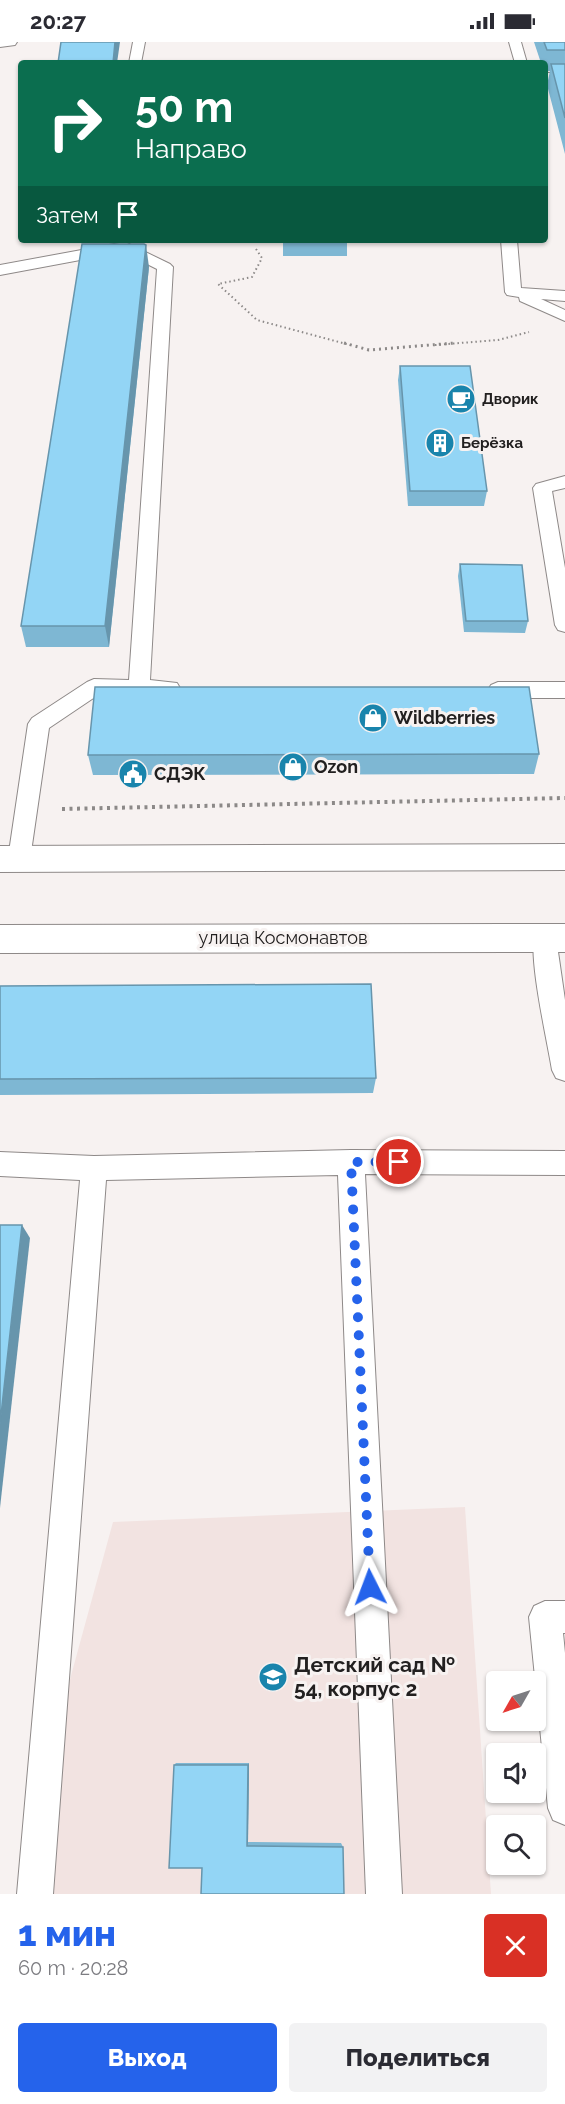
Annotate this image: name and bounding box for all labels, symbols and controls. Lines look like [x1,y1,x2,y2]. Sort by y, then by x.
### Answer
text: 20:27 [30,8,86,34]
text: 50 m [135,83,233,132]
icon: right [36,84,114,162]
text: Направо [135,133,247,164]
icon: arrive [111,198,144,231]
text: Затем [36,202,99,228]
cafe icon: Дворик [445,383,477,415]
place label: Дворик [482,390,539,408]
building icon: Берёзка [424,427,456,459]
place label: Берёзка [461,434,523,452]
shop icon: Wildberries [357,702,389,734]
place label: Wildberries [394,707,495,728]
shop icon: Ozon [277,751,309,783]
place label: Ozon [314,756,358,777]
public building icon: СДЭК [117,758,149,790]
place label: СДЭК [154,763,206,784]
street label: улица Космонавтов [198,927,368,948]
pin [373,1136,424,1187]
icon: arrive [382,1145,415,1178]
position arrow [338,1555,402,1619]
place label: Детский сад № 54, корпус 2 [294,1652,455,1701]
school or university icon: Детский сад № 54, корпус 2 [257,1661,289,1693]
north arrow [486,1671,546,1731]
map controls [486,1671,546,1875]
button: sound [486,1743,546,1803]
button: search [486,1815,546,1875]
text: 1 мин [18,1912,116,1954]
button: close [484,1914,547,1977]
text: 60 m · 20:28 [18,1956,128,1980]
button: Выход [18,2023,277,2092]
button: Поделиться [289,2023,547,2092]

